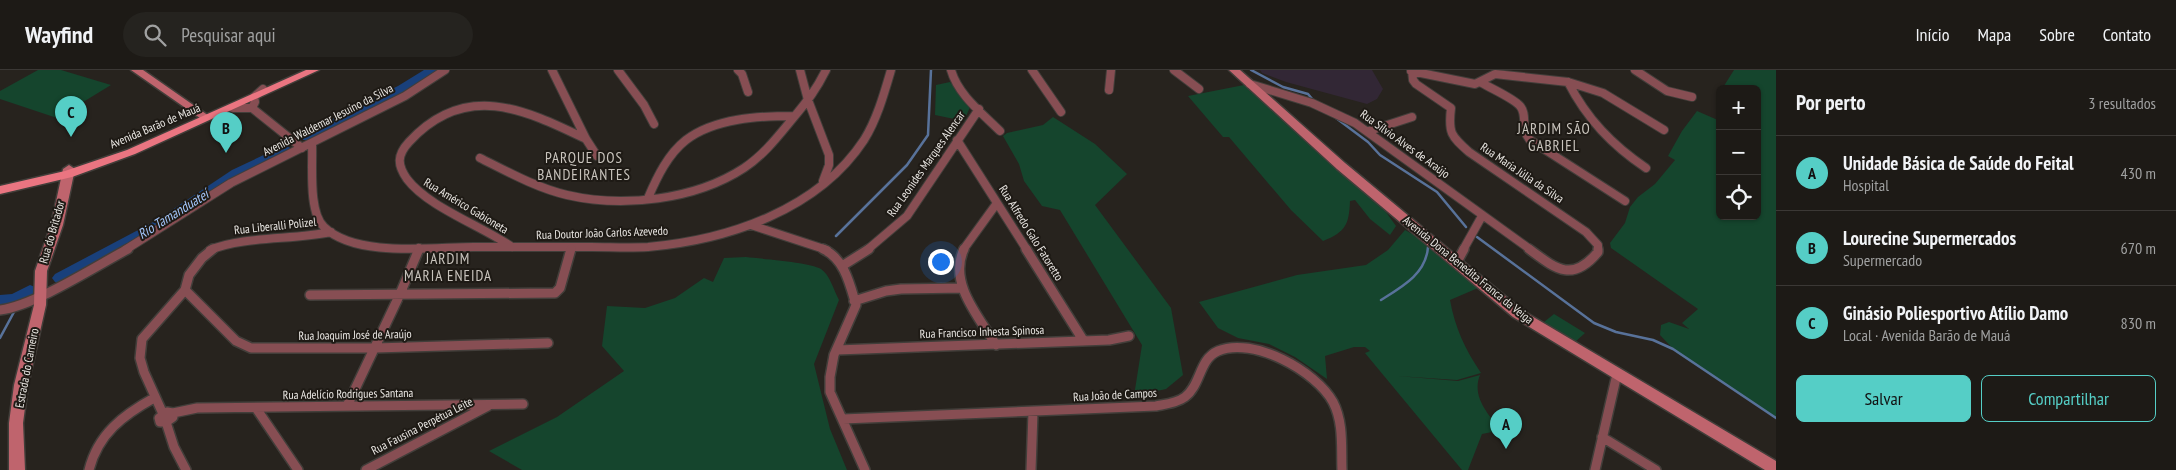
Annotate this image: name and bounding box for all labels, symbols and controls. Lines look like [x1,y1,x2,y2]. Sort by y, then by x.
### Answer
search box [123,12,473,57]
text: Wayfind [25,19,93,50]
icon: search [141,21,169,49]
text: Pesquisar aqui [181,23,276,47]
text: Início [1915,23,1949,46]
text: Mapa [1977,23,2011,46]
text: Sobre [2039,23,2075,46]
text: Contato [2103,23,2151,46]
street label: Avenida Waldemar Jesuíno da Silva [260,80,396,159]
map controls [1716,85,1761,220]
button: + [1716,85,1761,130]
text: Por perto [1796,89,1866,116]
text: 3 resultados [2088,93,2156,113]
pin: C [55,96,87,137]
street label: Avenida Barão de Mauá [107,100,202,151]
street label: Rua Sílvio Alves de Araújo [1357,106,1453,181]
street label: Rua Leonides Marques Alencar [883,107,968,220]
pin: B [210,112,242,153]
district label: JARDIM SÃO GABRIEL [1516,119,1591,155]
button: − [1716,130,1761,175]
street label: Rua Maria Júlia da Silva [1478,139,1567,206]
district label: PARQUE DOS BANDEIRANTES [537,148,631,184]
text: Unidade Básica de Saúde do Feital [1843,151,2074,175]
text: A [1808,163,1816,183]
text: 430 m [2121,163,2156,183]
street label: Rua Américo Gabioneta [421,174,511,237]
button: locate [1716,175,1761,220]
text: Hospital [1843,175,1889,195]
street label: Rua Alfredo Galo Fatoretto [996,182,1067,283]
water label: Rio Tamanduateí [134,184,214,243]
street label: Rua do Britador [35,198,68,265]
street label: Avenida Dona Benedita Franca da Veiga [1400,212,1537,327]
street label: Rua Liberalli Polizel [233,214,317,237]
street label: Rua Doutor João Carlos Azevedo [536,223,668,242]
text: Lourecine Supermercados [1843,226,2016,250]
text: B [1808,238,1816,258]
text: 670 m [2121,238,2156,258]
district label: JARDIM MARIA ENEIDA [404,249,492,285]
your location [928,249,954,275]
text: Supermercado [1843,250,1922,270]
text: Ginásio Poliesportivo Atílio Damo [1843,301,2068,325]
text: C [1808,313,1816,333]
text: 830 m [2121,313,2156,333]
street label: Rua Francisco Inhesta Spinosa [919,322,1045,341]
text: Local · Avenida Barão de Mauá [1843,325,2010,345]
street label: Rua Joaquim José de Araújo [298,326,412,343]
street label: Estrada do Carneiro [11,327,42,409]
button: Salvar [1796,375,1971,422]
button: Compartilhar [1981,375,2156,422]
street label: Rua Adelício Rodrigues Santana [283,385,414,402]
street label: Rua João de Campos [1073,385,1157,404]
street label: Rua Fausina Perpétua Leite [368,393,475,458]
pin: A [1490,408,1522,449]

